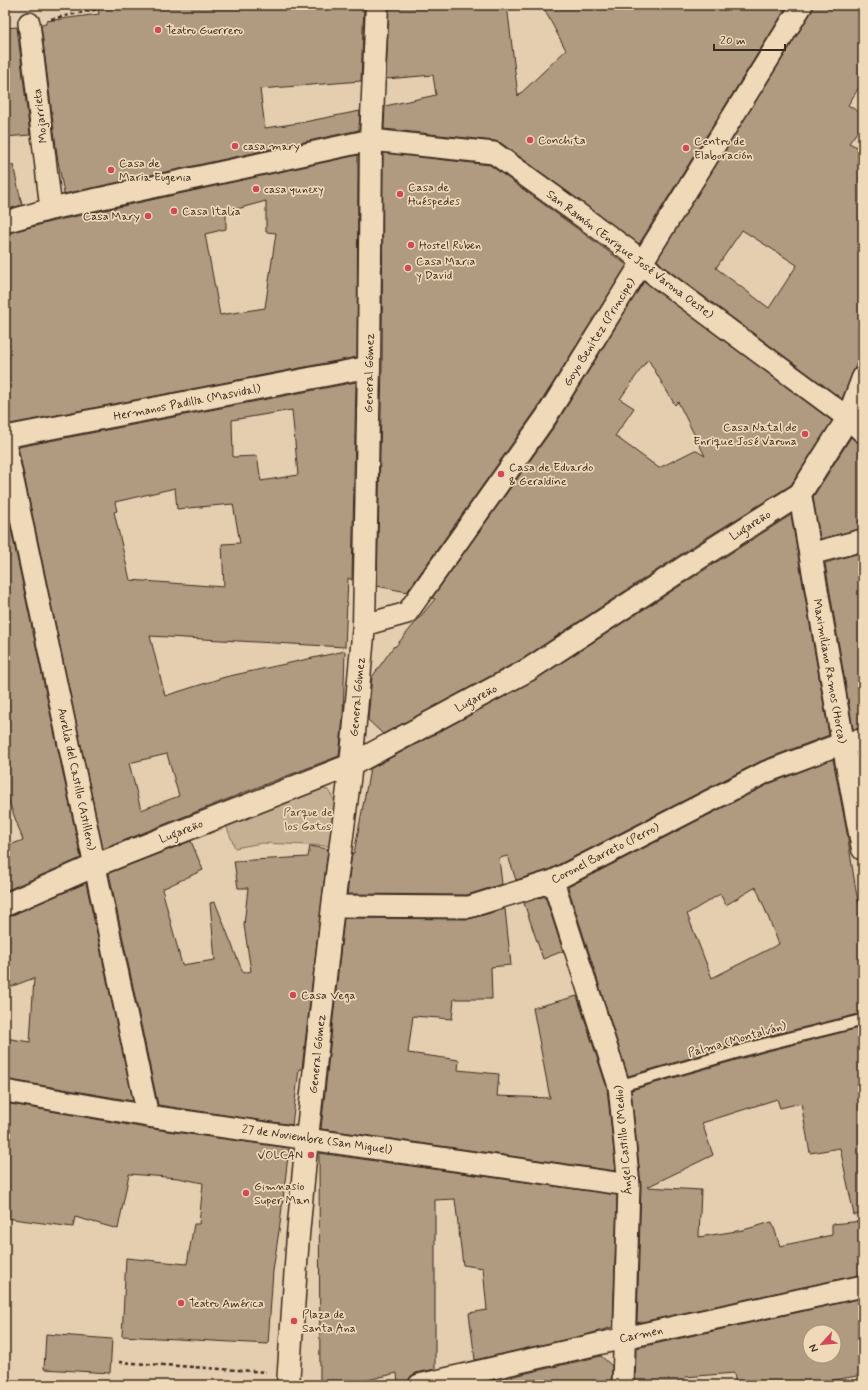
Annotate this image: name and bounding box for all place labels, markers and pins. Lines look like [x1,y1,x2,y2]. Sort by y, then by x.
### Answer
place label: Teatro Guerrero [166,23,244,39]
marker: Teatro Guerrero [153,25,163,35]
place label: Conchita [538,133,586,149]
place label: Centro de Elaboración [694,134,753,164]
marker: Conchita [525,135,535,145]
place label: casa mary [243,139,300,155]
marker: casa mary [230,141,240,151]
marker: Centro de Elaboración [681,143,691,153]
place label: Casa de Maria Eugenia [119,156,191,186]
marker: Casa de Maria Eugenia [106,165,116,175]
place label: Casa de Huéspedes [408,180,461,210]
place label: casa yunexy [264,182,324,198]
marker: casa yunexy [251,184,261,194]
marker: Casa de Huéspedes [395,189,405,199]
place label: Casa Italia [182,204,241,220]
marker: Casa Italia [169,206,179,216]
place label: Casa Mary [83,209,140,225]
marker: Casa Mary [143,211,153,221]
place label: Hostel Ruben [419,238,481,254]
marker: Hostel Ruben [406,240,416,250]
place label: Casa Maria y David [416,254,476,284]
marker: Casa Maria y David [403,263,413,273]
place label: Casa Natal de Enrique José Varona [693,420,797,450]
marker: Casa Natal de Enrique José Varona [800,429,810,439]
place label: Casa de Eduardo & Geraldine [509,460,593,490]
marker: Casa de Eduardo & Geraldine [496,469,506,479]
place label: Casa Vega [301,988,356,1004]
marker: Casa Vega [288,990,298,1000]
place label: VOLCAN [258,1148,303,1164]
marker: VOLCAN [306,1150,316,1160]
place label: Gimnasio Super Man [254,1179,310,1209]
marker: Gimnasio Super Man [241,1188,251,1198]
place label: Teatro América [189,1296,264,1312]
marker: Teatro América [176,1298,186,1308]
place label: Plaza de Santa Ana [302,1307,356,1337]
marker: Plaza de Santa Ana [289,1316,299,1326]

